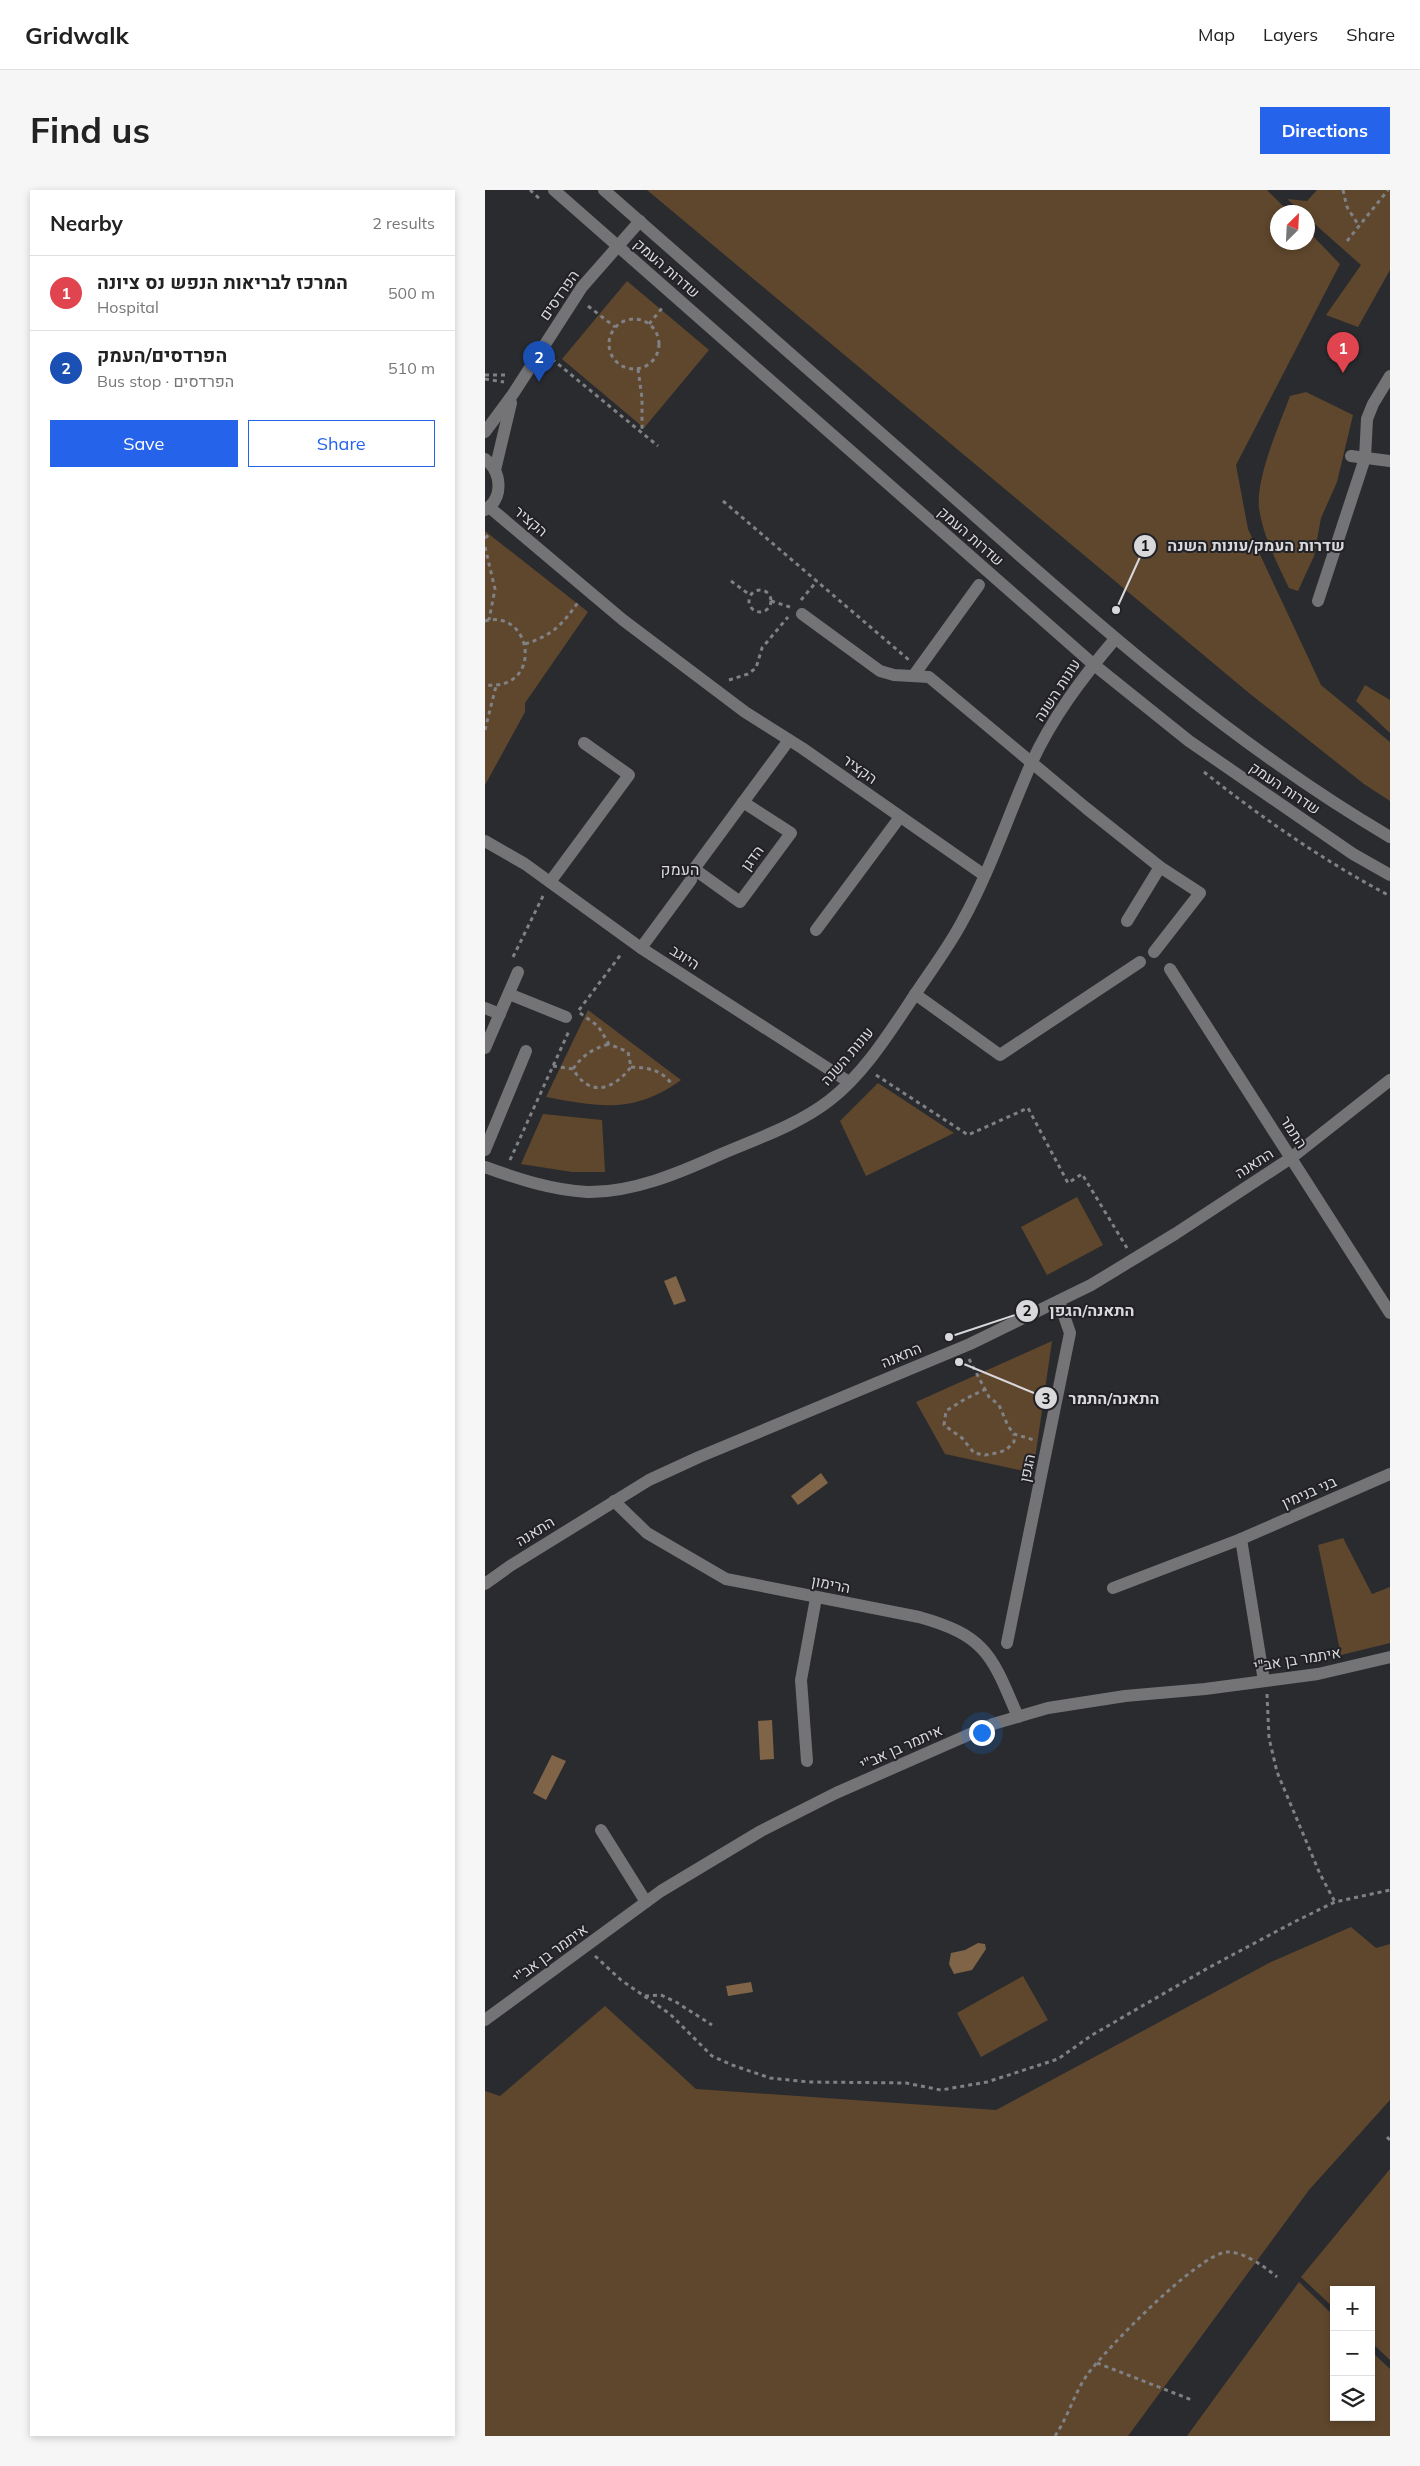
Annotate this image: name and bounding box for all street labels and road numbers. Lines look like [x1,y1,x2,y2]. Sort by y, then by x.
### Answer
street label: שדרות העמק [630,234,704,302]
street label: הפרדסים [535,266,583,324]
street label: הקציר [510,501,552,541]
street label: שדרות העמק [934,502,1008,570]
street label: עונות השנה [1030,655,1084,725]
street label: הקציר [839,750,881,788]
street label: שדרות העמק [1246,757,1324,819]
street label: הדגן [736,842,768,874]
street label: היוגב [667,940,703,974]
street label: עונות השנה [816,1023,878,1089]
street label: התמר [1276,1112,1312,1152]
street label: התאנה [1231,1144,1277,1182]
street label: התאנה [878,1338,924,1372]
street label: הגפן [1015,1452,1039,1484]
street label: בני בנימין [1279,1471,1339,1512]
street label: התאנה [512,1512,558,1550]
street label: הרימון [810,1571,852,1597]
street label: איתמר בן אב"י [1252,1643,1342,1675]
street label: איתמר בן אב"י [857,1720,945,1774]
street label: איתמר בן אב"י [509,1919,591,1987]

